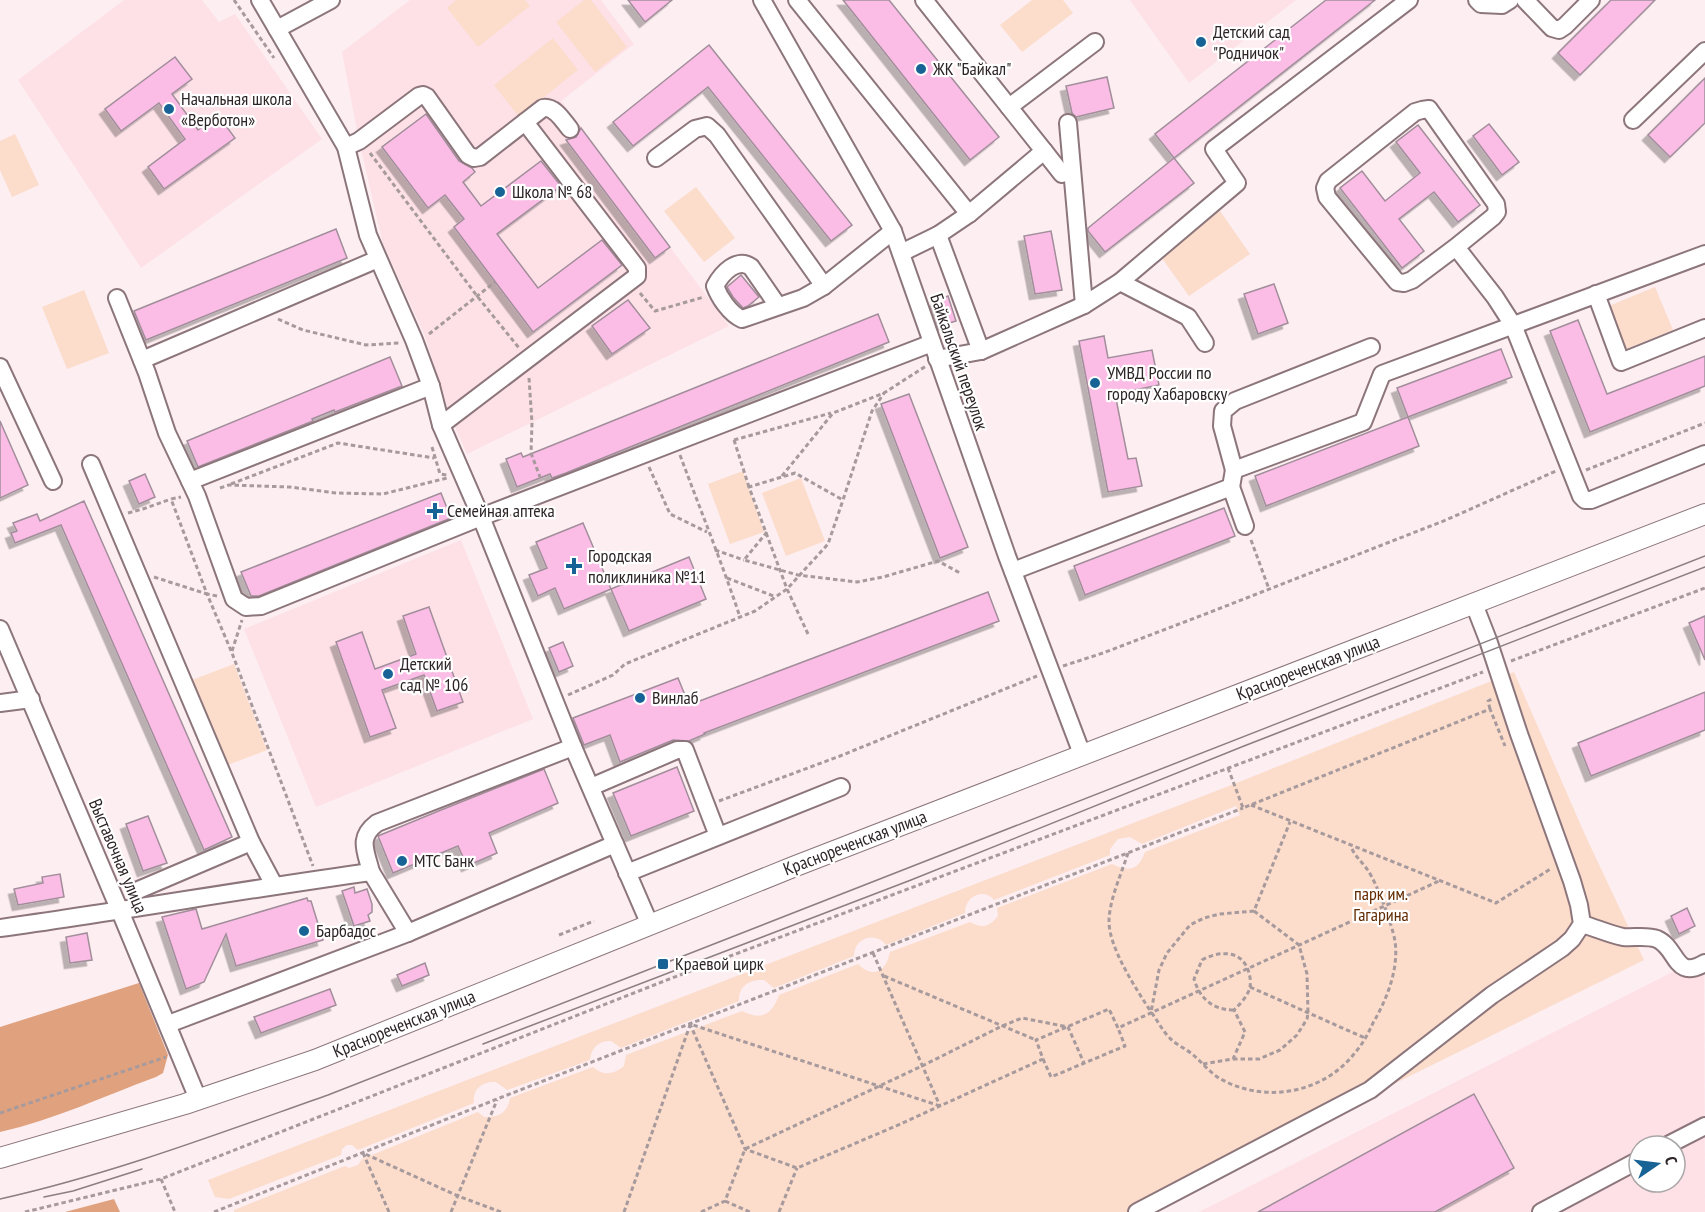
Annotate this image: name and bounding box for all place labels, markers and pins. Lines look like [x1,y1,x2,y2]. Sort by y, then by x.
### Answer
place label: Детский сад "Родничок" [1213,20,1290,64]
marker: Детский сад "Родничок" [1194,35,1208,49]
place label: ЖК "Байкал" [932,57,1011,80]
marker: ЖК "Байкал" [914,62,928,76]
place label: Начальная школа «Верботон» [181,87,292,131]
marker: Начальная школа «Верботон» [162,102,176,116]
place label: Школа № 68 [512,180,592,203]
marker: Школа № 68 [493,185,507,199]
place label: УМВД России по городу Хабаровску [1107,361,1228,405]
marker: УМВД России по городу Хабаровску [1088,376,1102,390]
place label: Семейная аптека [447,499,555,522]
marker: Семейная аптека [428,504,442,518]
place label: Городская поликлиника №11 [588,544,706,588]
marker: Городская поликлиника №11 [565,557,583,575]
place label: Детский сад № 106 [400,652,468,696]
marker: Детский сад № 106 [381,667,395,681]
place label: Винлаб [652,686,699,709]
marker: Винлаб [633,691,647,705]
place label: МТС Банк [414,849,474,872]
marker: МТС Банк [395,854,409,868]
place label: Барбадос [316,919,377,942]
marker: Барбадос [297,924,311,938]
place label: Краевой цирк [675,952,764,975]
marker: Краевой цирк [656,957,670,971]

